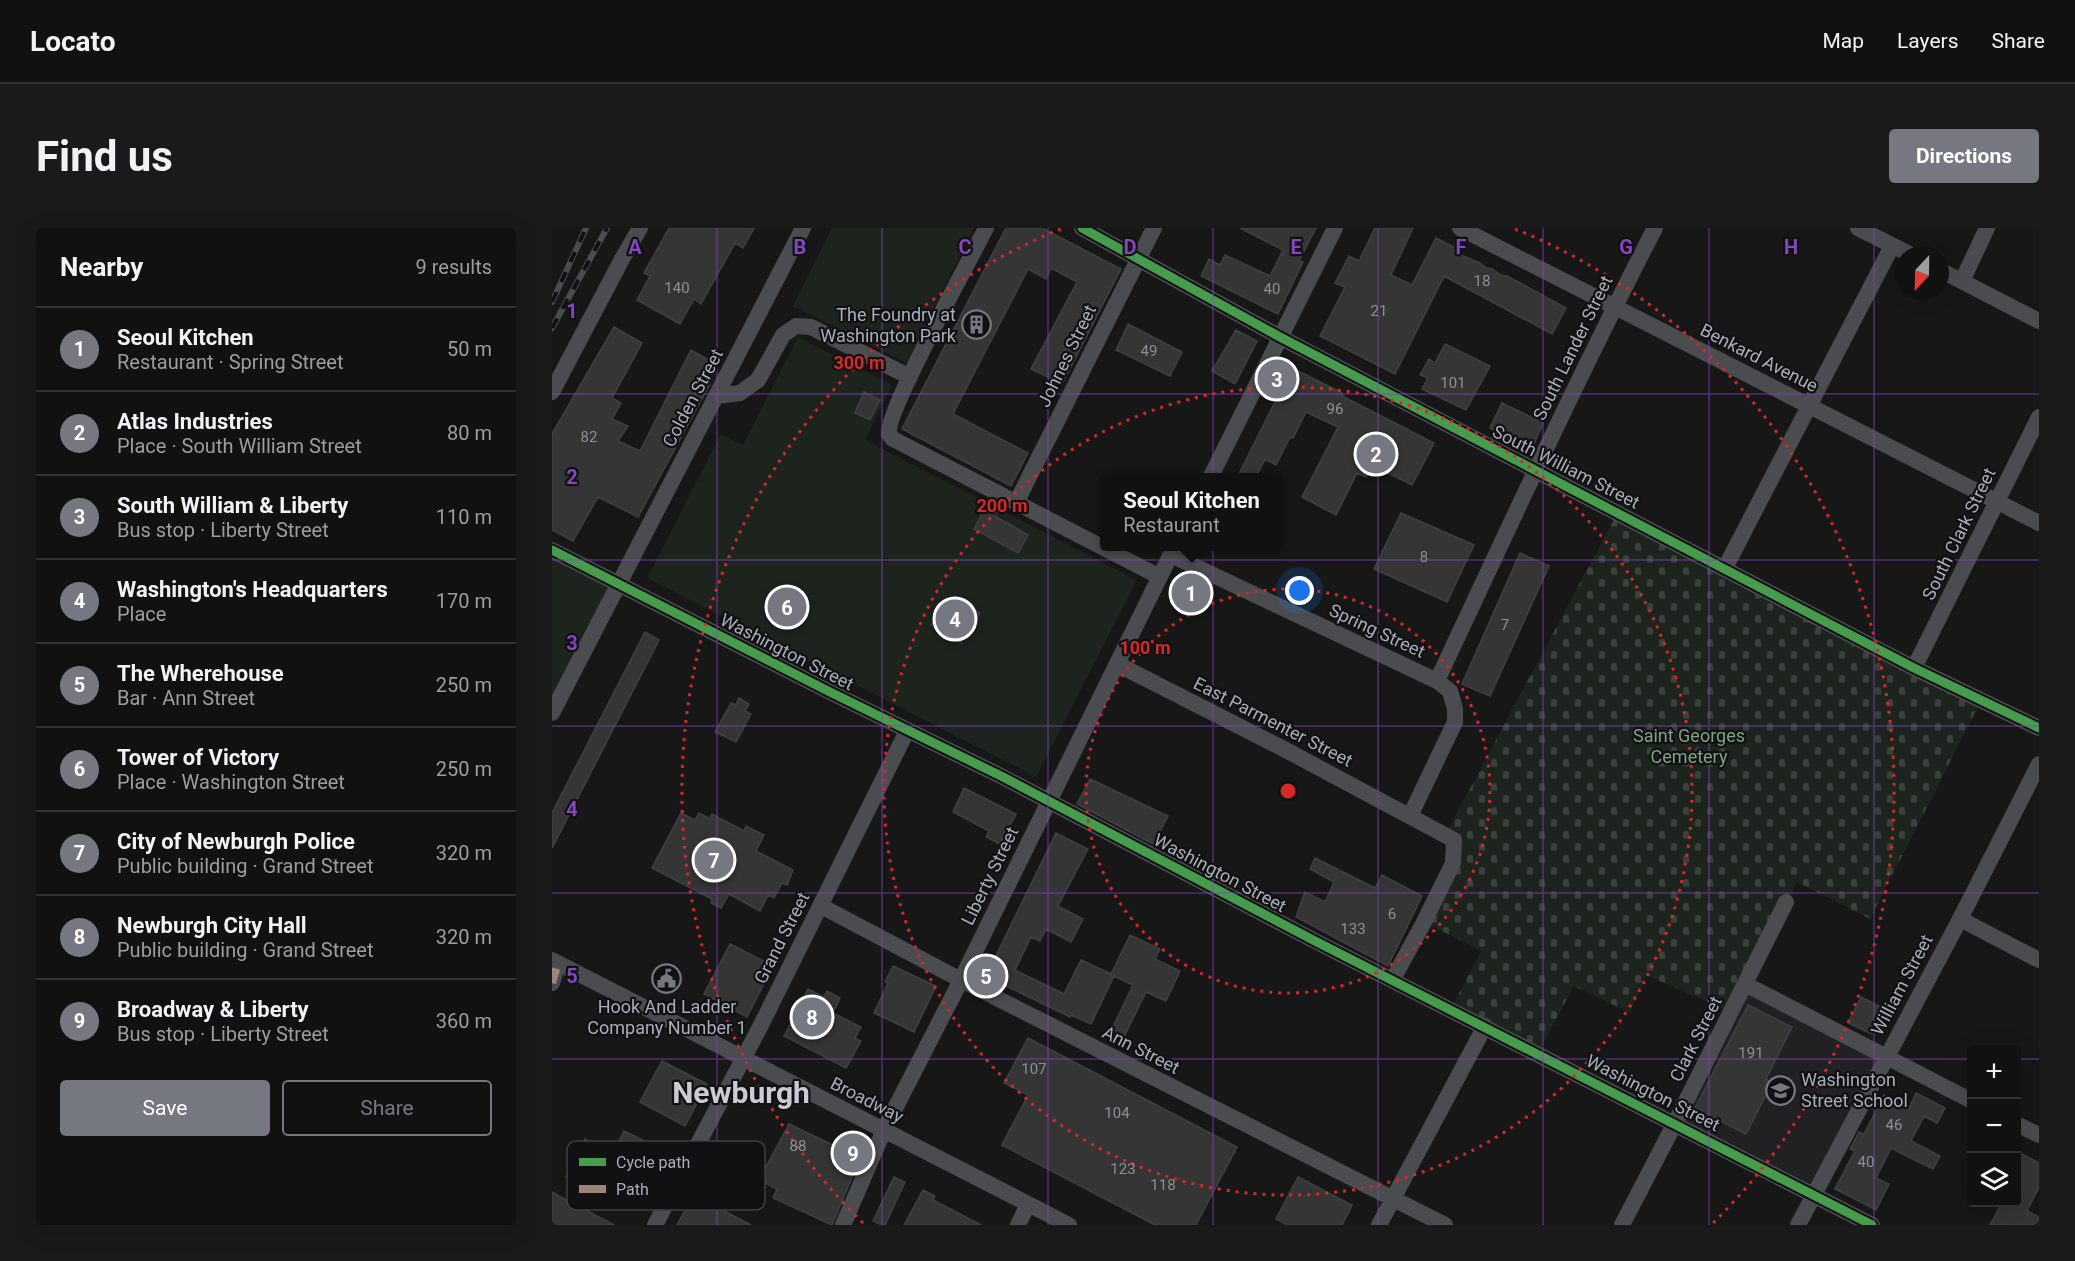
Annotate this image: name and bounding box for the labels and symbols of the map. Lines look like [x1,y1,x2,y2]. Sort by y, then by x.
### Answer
text: A [628,235,642,259]
text: B [794,235,806,259]
text: C [958,235,972,259]
text: D [1124,235,1137,259]
text: E [1290,235,1302,259]
text: F [1456,235,1467,259]
text: G [1619,235,1633,259]
text: H [1784,235,1798,259]
north arrow [1895,246,1949,300]
house number: 18 [1474,272,1490,290]
street label: South Lander Street [1528,272,1617,424]
house number: 140 [664,279,690,297]
house number: 40 [1264,280,1280,298]
text: 1 [566,299,578,323]
street label: Johnes Street [1033,301,1100,410]
house number: 21 [1371,302,1387,320]
place label: The Foundry at Washington Park [820,304,957,346]
building icon: The Foundry at Washington Park [961,309,993,341]
street label: Benkard Avenue [1697,319,1821,396]
house number: 49 [1141,342,1157,360]
street label: Colden Street [658,345,727,450]
text: 300 m [833,352,885,373]
pin: 3 [1258,356,1296,402]
house number: 101 [1440,374,1466,392]
house number: 96 [1327,400,1343,418]
street label: South William Street [1489,420,1643,513]
house number: 82 [581,428,597,446]
pin: 2 [1356,432,1396,476]
street label: South Clark Street [1918,464,2000,603]
text: 2 [566,465,578,489]
text: 200 m [976,495,1028,516]
house number: 8 [1420,548,1428,566]
pin: 1 [1172,570,1210,616]
your location [1285,576,1314,605]
pin: 6 [768,584,806,629]
pin: 4 [936,596,974,642]
street label: Spring Street [1326,599,1429,662]
street label: Washington Street [717,609,858,694]
house number: 7 [1501,616,1509,634]
text: 3 [566,631,578,655]
text: 100 m [1119,637,1171,658]
street label: East Parmenter Street [1190,672,1356,771]
park label: Saint Georges Cemetery [1633,725,1745,767]
centre of rings [1278,781,1298,801]
text: 4 [566,797,578,821]
street label: Liberty Street [957,823,1022,928]
street label: Washington Street [1150,829,1290,916]
pin: 7 [694,838,734,882]
street label: Grand Street [750,888,814,987]
house number: 6 [1388,905,1396,923]
house number: 133 [1340,920,1366,938]
street label: William Street [1866,931,1937,1039]
pin: 5 [966,954,1006,999]
public building icon: Hook And Ladder Company Number 1 [651,962,683,994]
text: 5 [566,964,578,988]
street label: Clark Street [1665,992,1726,1085]
pin: 8 [792,994,832,1040]
place label: Hook And Ladder Company Number 1 [587,996,747,1038]
street label: Ann Street [1099,1021,1183,1078]
house number: 191 [1738,1044,1764,1062]
street label: Washington Street [1583,1050,1724,1135]
house number: 107 [1021,1060,1047,1078]
place label: Washington Street School [1801,1069,1908,1111]
street label: Broadway [827,1072,908,1127]
school or university icon: Washington Street School [1764,1074,1796,1106]
district label: Newburgh [672,1075,810,1110]
house number: 104 [1104,1104,1130,1122]
house number: 46 [1886,1116,1902,1134]
pin: 9 [834,1130,872,1176]
house number: 88 [790,1137,806,1155]
legend [567,1141,765,1210]
text: Cycle path [616,1153,690,1172]
house number: 40 [1858,1153,1874,1171]
house number: 123 [1110,1160,1136,1178]
house number: 118 [1150,1176,1176,1194]
text: Path [616,1180,649,1199]

